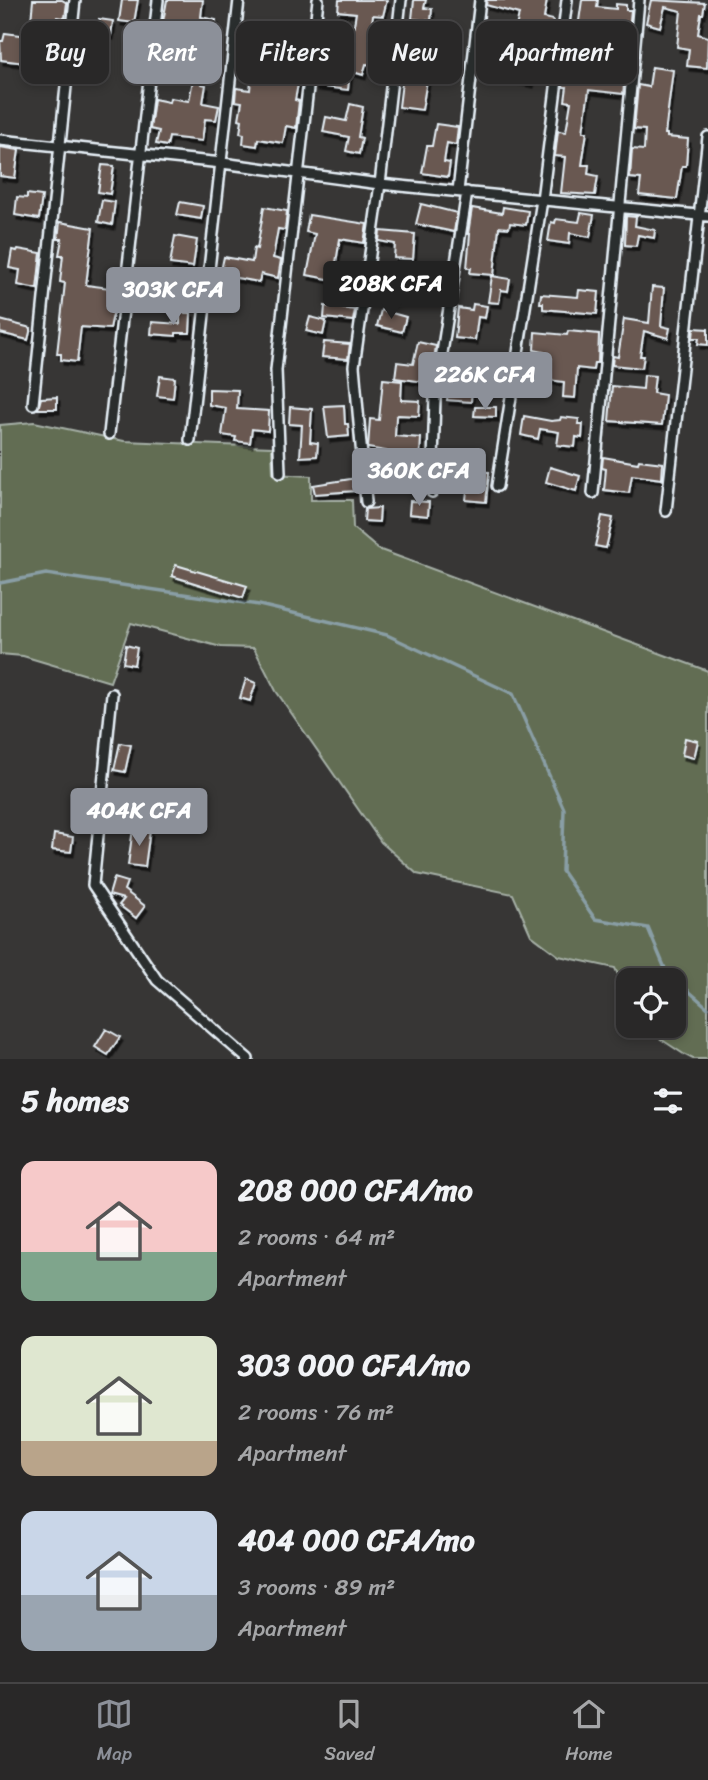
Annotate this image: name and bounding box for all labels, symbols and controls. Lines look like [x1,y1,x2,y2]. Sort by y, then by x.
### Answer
chip: Buy [21,21,109,84]
chip: Rent [123,21,222,84]
chip: Filters [236,21,354,84]
chip: New [368,21,462,84]
chip: Apartment [476,21,637,84]
pin: 208K CFA [319,262,463,321]
text: 208K CFA [339,263,443,304]
pin: 303K CFA [101,268,245,327]
text: 303K CFA [122,269,224,310]
pin: 226K CFA [413,352,557,412]
text: 226K CFA [434,354,536,395]
pin: 360K CFA [347,448,491,508]
text: 360K CFA [368,450,470,491]
pin: 404K CFA [67,788,211,848]
text: 404K CFA [86,790,192,831]
map controls [616,968,686,1038]
button: locate [616,968,686,1038]
text: 5 homes [21,1074,129,1128]
icon: filters [649,1082,687,1120]
text: 208 000 CFA/mo [238,1163,473,1217]
icon: home [77,1189,161,1273]
text: 2 rooms · 64 m² [238,1217,395,1258]
text: Apartment [238,1258,347,1299]
text: 303 000 CFA/mo [238,1338,470,1392]
icon: home [77,1364,161,1448]
text: 2 rooms · 76 m² [238,1392,394,1433]
text: Apartment [238,1433,347,1474]
text: 404 000 CFA/mo [238,1513,475,1567]
icon: home [77,1539,161,1623]
text: 3 rooms · 89 m² [238,1567,395,1608]
text: Apartment [238,1608,347,1649]
tab: Map [95,1695,133,1770]
tab: Saved [324,1695,374,1770]
tab: Home [565,1695,613,1770]

